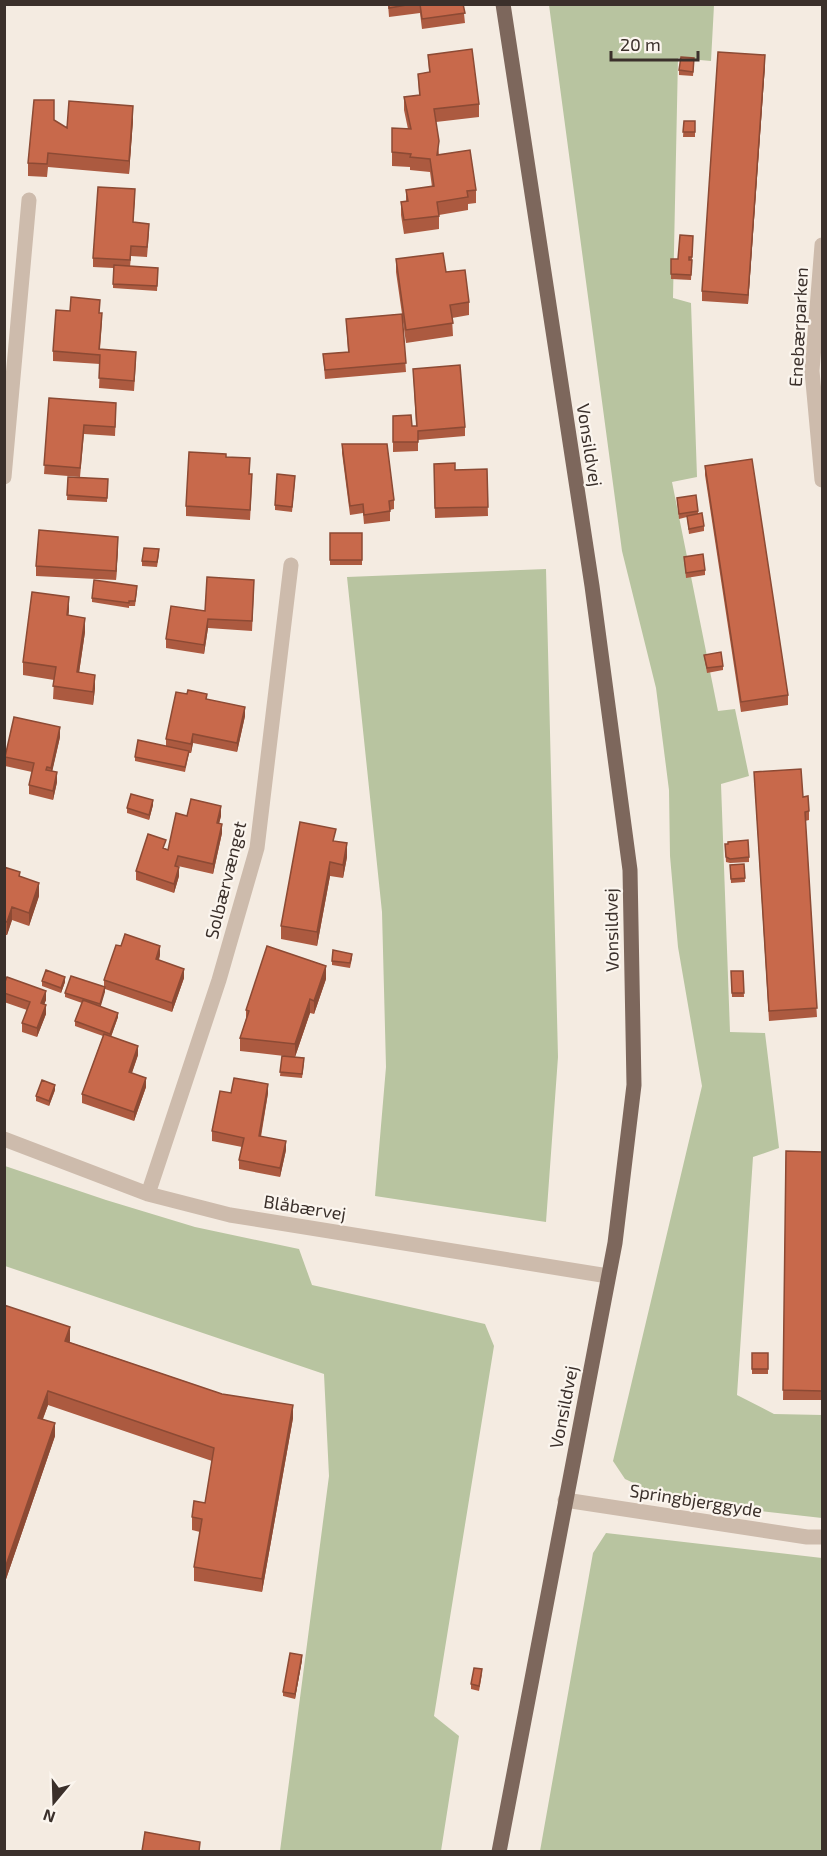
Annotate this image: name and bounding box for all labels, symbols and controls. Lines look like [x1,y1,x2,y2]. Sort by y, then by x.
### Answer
scale bar [611,24,698,62]
text: 20 m [620,33,661,55]
street label: Enebærparken [784,267,812,387]
street label: Vonsildvej [573,402,607,488]
street label: Solbærvænget [200,819,250,941]
street label: Vonsildvej [599,888,623,972]
street label: Blåbærvej [262,1190,348,1224]
street label: Vonsildvej [544,1364,582,1450]
street label: Springbjerggyde [628,1479,764,1521]
north arrow [24,1772,84,1832]
text: N [40,1806,58,1828]

